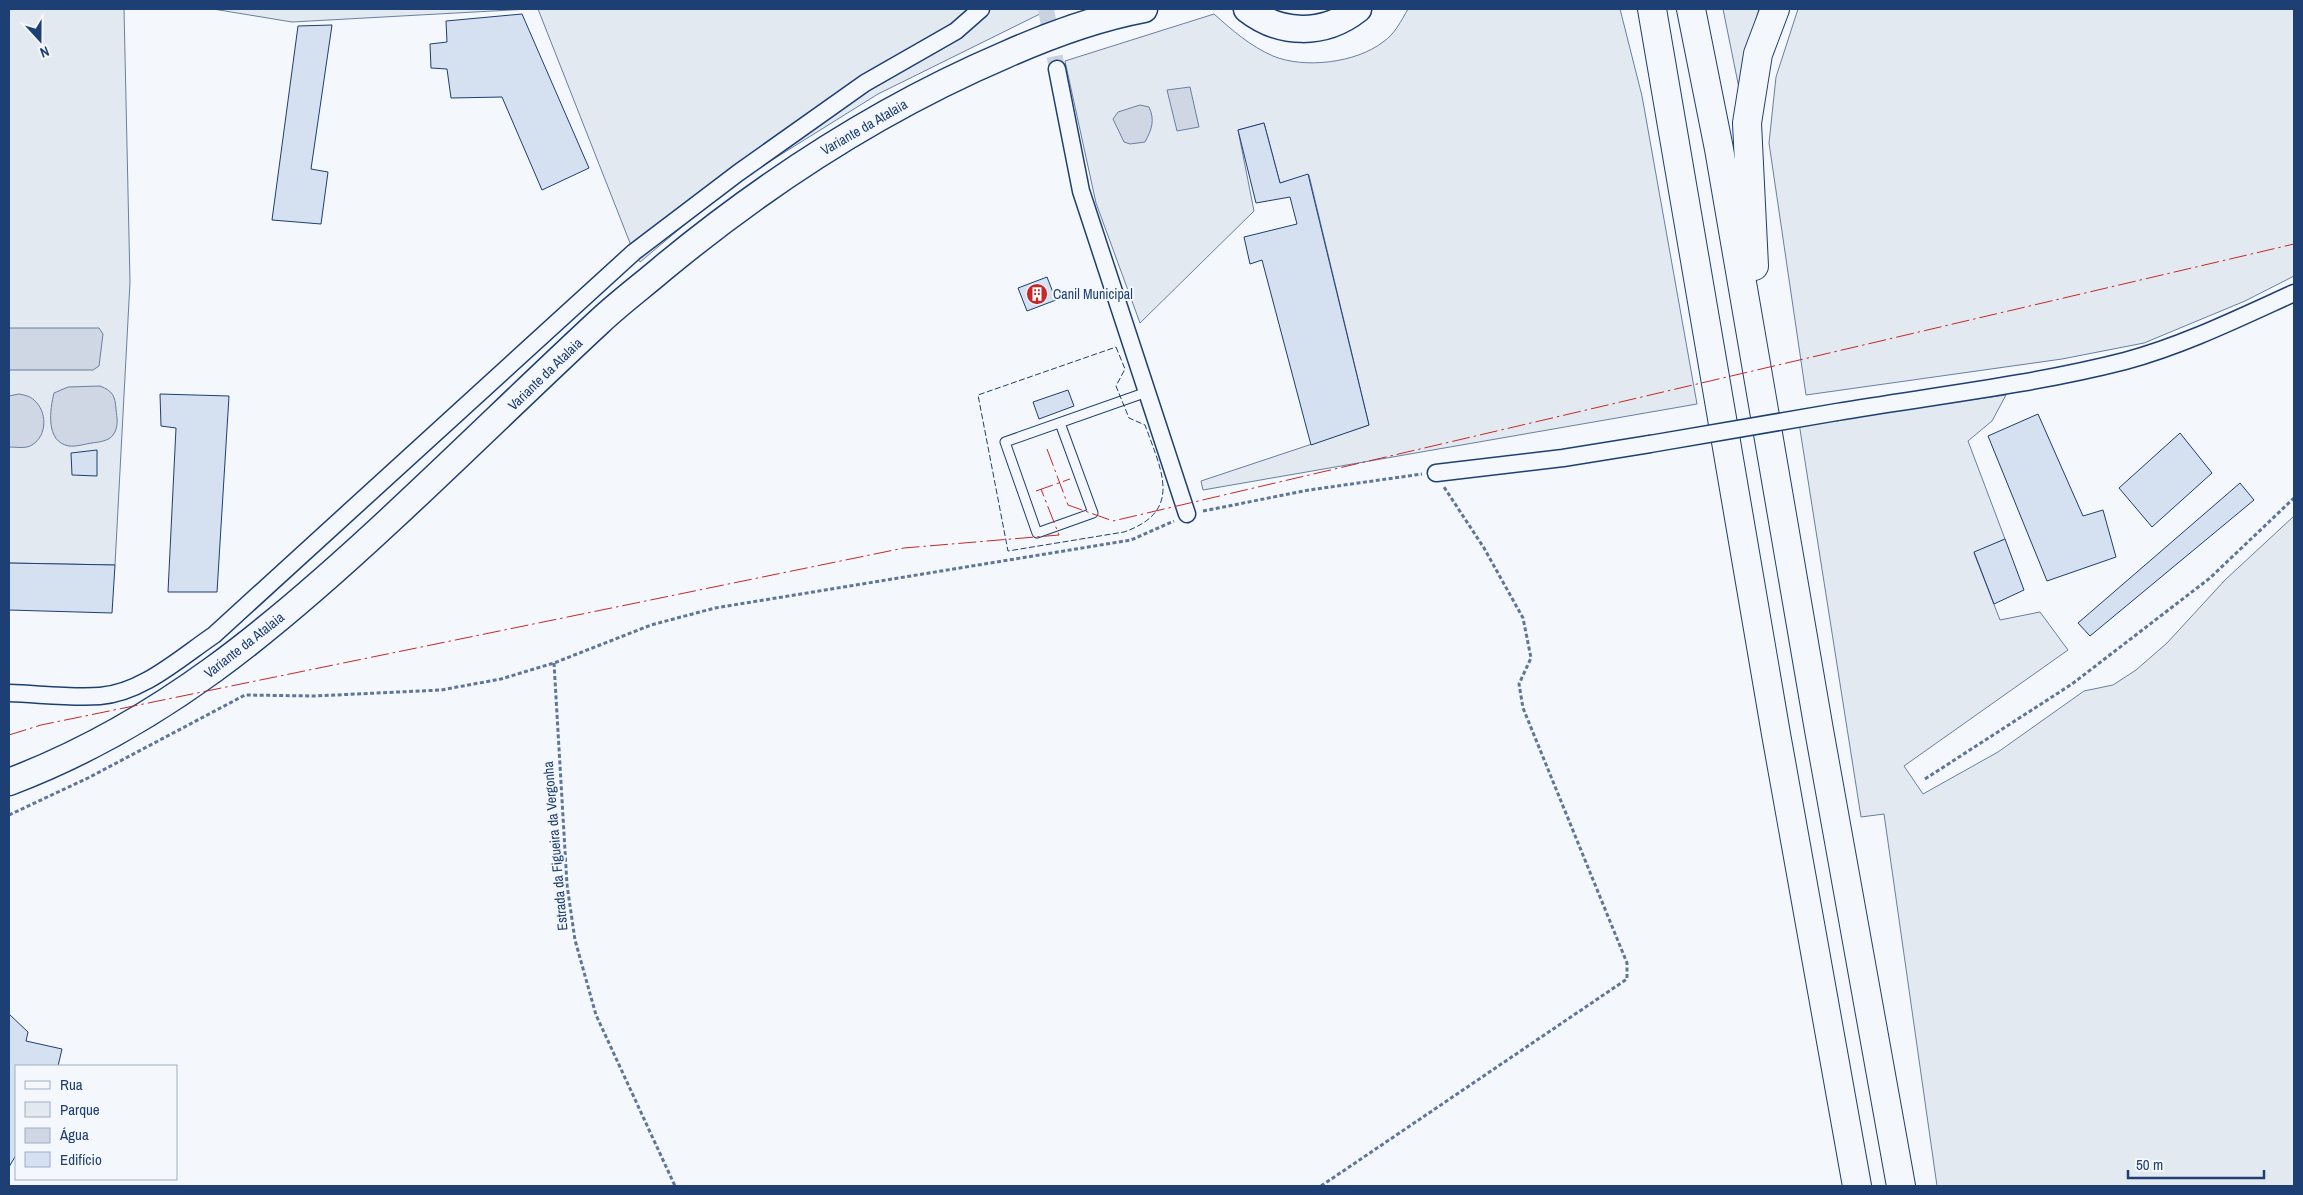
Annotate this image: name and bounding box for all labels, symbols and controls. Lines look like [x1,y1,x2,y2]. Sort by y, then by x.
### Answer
north arrow [15,15,65,65]
text: N [38,42,52,62]
street label: Variante da Atalaia [818,95,911,159]
building icon: Canil Municipal [1025,282,1049,306]
place label: Canil Municipal [1053,285,1133,303]
street label: Variante da Atalaia [504,333,587,414]
street label: Variante da Atalaia [200,608,288,682]
street label: Estrada da Figueira da Vergonha [539,760,571,931]
legend [15,1065,178,1180]
text: Rua [60,1074,83,1095]
text: Parque [60,1099,100,1120]
text: Água [59,1124,89,1145]
scale bar [2128,1148,2264,1180]
text: Edifício [60,1149,102,1170]
text: 50 m [2136,1154,2163,1175]

